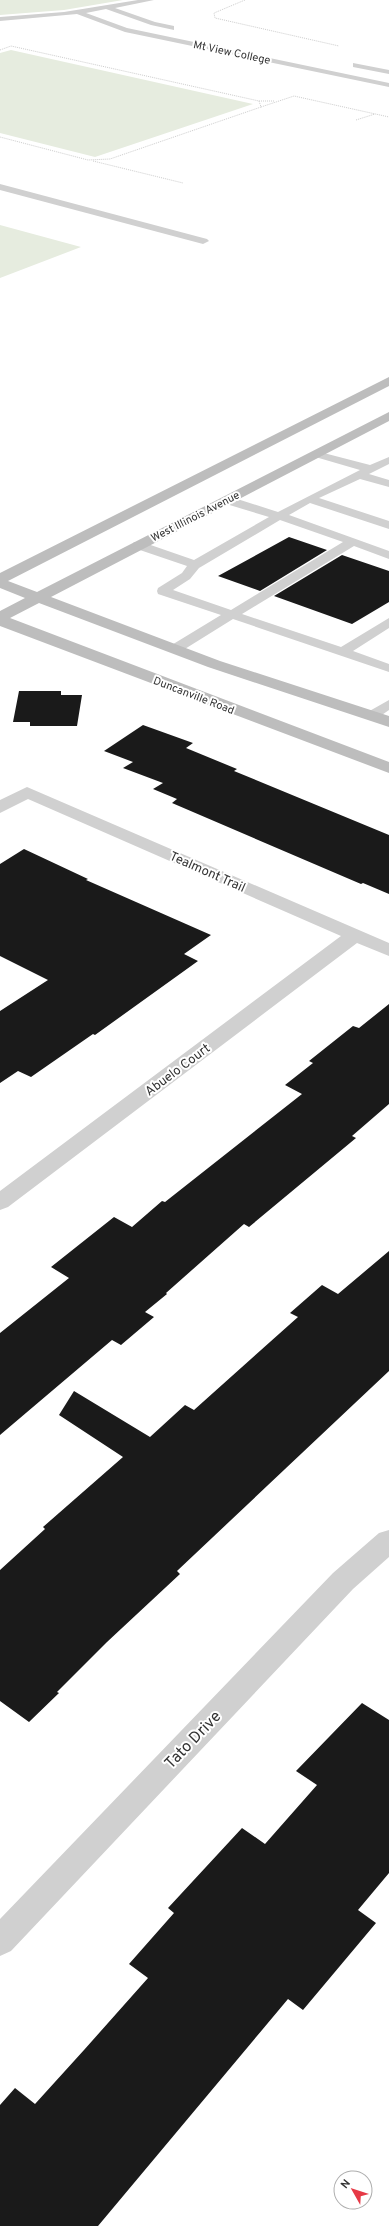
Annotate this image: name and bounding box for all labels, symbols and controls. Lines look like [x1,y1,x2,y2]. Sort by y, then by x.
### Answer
street label: Mt View College [192,38,272,68]
street label: West Illinois Avenue [149,488,242,545]
street label: Duncanville Road [151,674,236,718]
street label: Tealmont Trail [167,849,248,897]
street label: Abuelo Court [142,1041,214,1100]
street label: Tato Drive [161,1707,226,1774]
north arrow [333,2170,373,2210]
text: N [338,2177,354,2192]

